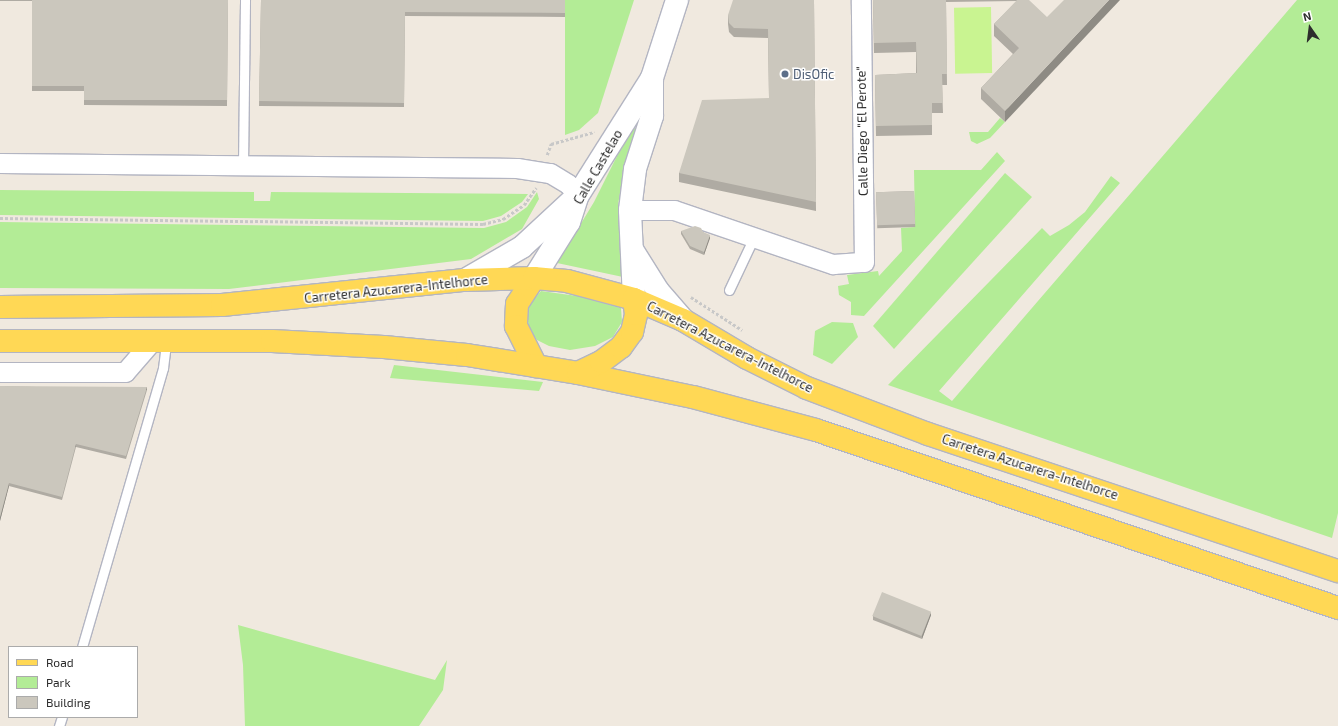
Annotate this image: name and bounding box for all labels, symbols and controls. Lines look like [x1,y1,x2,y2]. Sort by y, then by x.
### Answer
north arrow [1290,8,1330,48]
text: N [1302,9,1312,23]
place label: DisOfic [793,66,834,82]
street label: Calle Diego "El Perote" [853,66,871,196]
marker: DisOfic [780,69,790,79]
street label: Calle Castelao [570,127,626,207]
street label: Carretera Azucarera-Intelhorce [303,272,489,306]
street label: Carretera Azucarera-Intelhorce [644,298,816,396]
street label: Carretera Azucarera-Intelhorce [940,431,1120,503]
legend [8,646,138,718]
text: Road [46,655,74,669]
text: Park [46,675,71,689]
text: Building [46,695,90,709]

